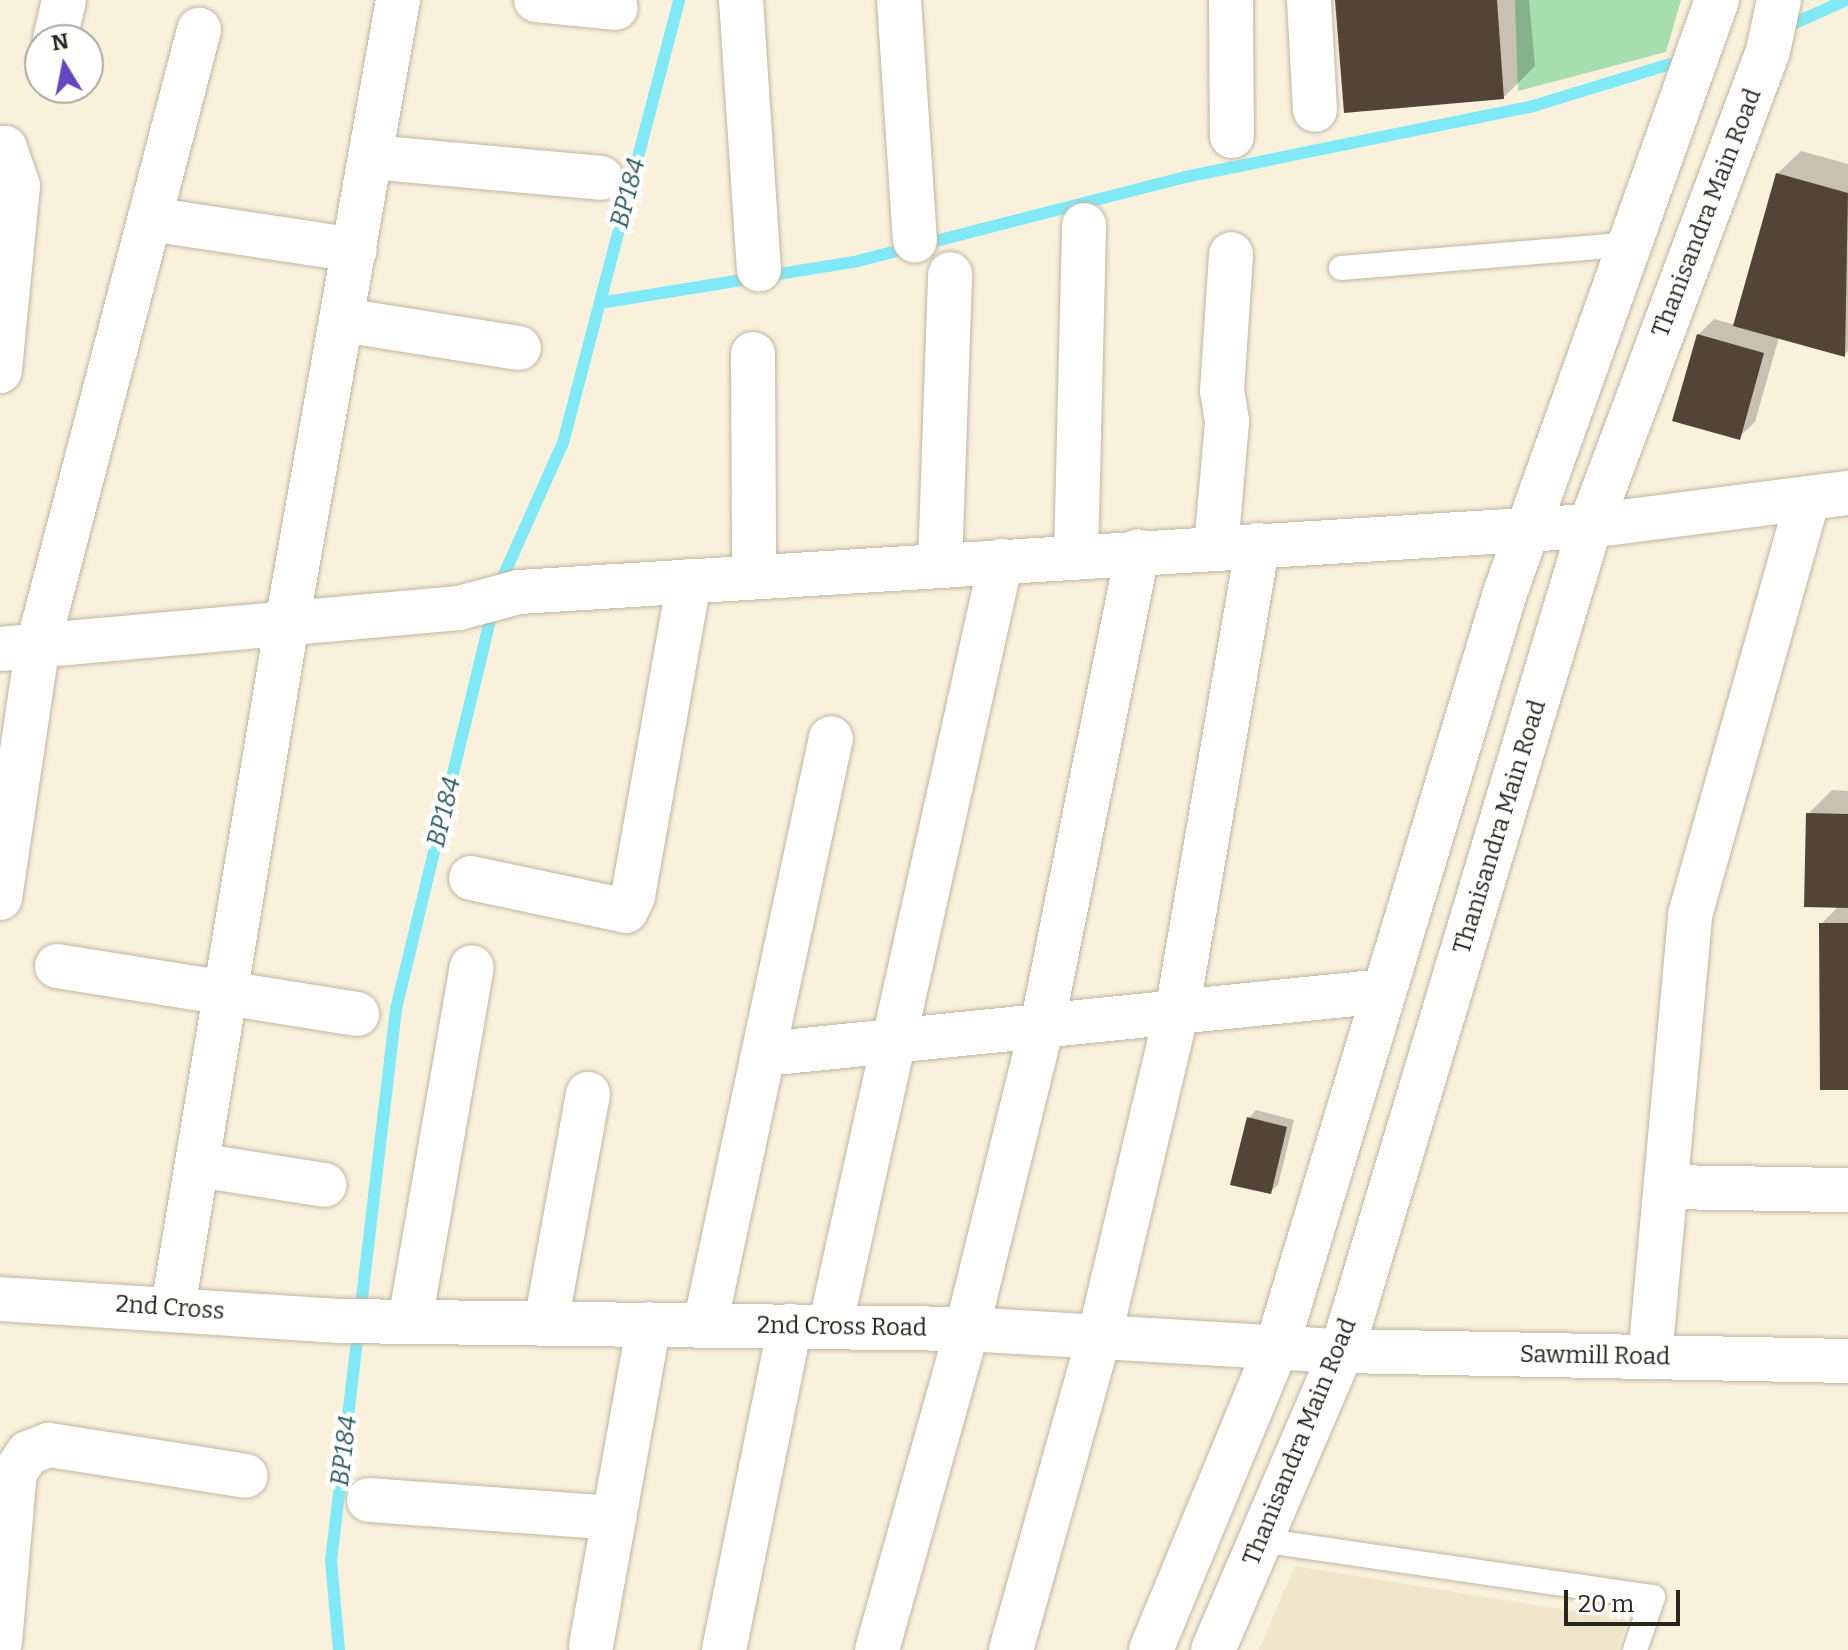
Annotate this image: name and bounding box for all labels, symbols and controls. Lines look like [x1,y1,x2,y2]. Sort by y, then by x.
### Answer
north arrow [24,24,104,104]
text: N [49,27,71,57]
street label: Thanisandra Main Road [1646,85,1768,341]
water label: BP184 [604,155,652,231]
street label: Thanisandra Main Road [1448,697,1552,957]
water label: BP184 [420,774,468,850]
street label: 2nd Cross [115,1290,225,1326]
street label: 2nd Cross Road [757,1311,927,1343]
street label: Thanisandra Main Road [1237,1314,1363,1570]
street label: Sawmill Road [1520,1340,1670,1372]
water label: BP184 [324,1414,364,1488]
scale bar [1568,1574,1684,1624]
text: 20 m [1578,1590,1634,1618]

